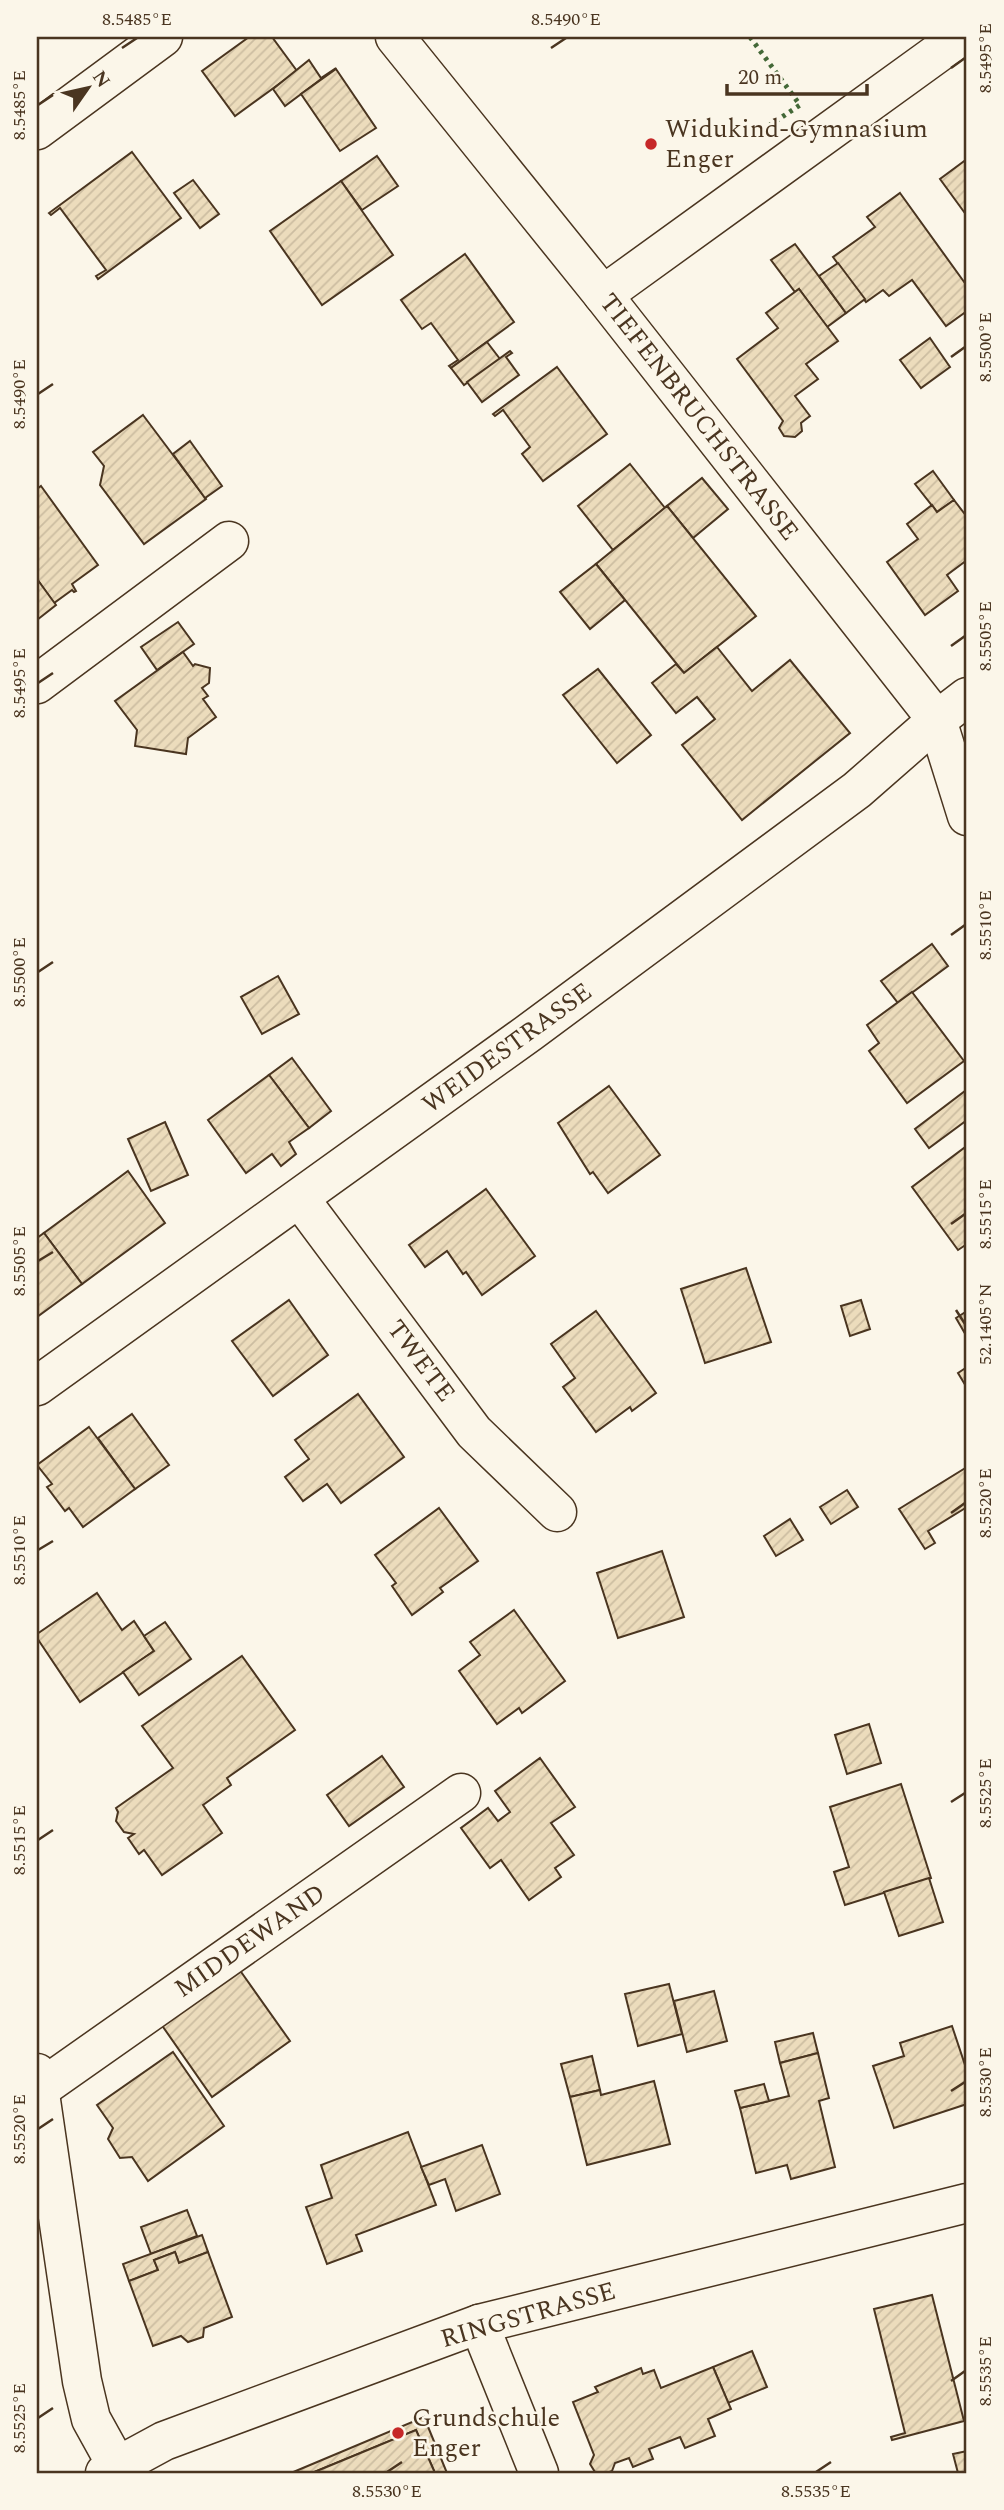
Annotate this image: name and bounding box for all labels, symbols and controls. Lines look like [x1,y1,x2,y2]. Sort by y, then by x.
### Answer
text: 8.5485°E [102,6,172,33]
text: 8.5490°E [531,6,601,33]
text: 8.5495°E [972,23,999,93]
north arrow [52,52,122,122]
scale bar [727,52,867,96]
text: 20 m [738,62,782,94]
text: N [84,65,117,94]
text: 8.5485°E [6,70,33,140]
place label: Widukind-Gymnasium Enger [665,109,928,179]
marker: Widukind-Gymnasium Enger [643,136,659,152]
street label: TIEFENBRUCHSTRASSE [589,284,809,550]
text: 8.5500°E [972,312,999,382]
text: 8.5490°E [6,359,33,429]
text: 8.5505°E [972,601,999,671]
text: 8.5495°E [6,648,33,718]
text: 8.5510°E [972,890,999,960]
text: 8.5500°E [6,937,33,1007]
street label: WEIDESTRASSE [413,972,601,1124]
text: 8.5515°E [972,1179,999,1249]
text: 8.5505°E [6,1226,33,1296]
text: 52.1405°N [972,1283,999,1365]
street label: TWETE [377,1311,465,1411]
text: 8.5520°E [972,1468,999,1538]
text: 8.5510°E [6,1515,33,1585]
text: 8.5525°E [972,1758,999,1828]
text: 8.5515°E [6,1805,33,1875]
street label: MIDDEWAND [166,1874,334,2008]
text: 8.5530°E [972,2047,999,2117]
text: 8.5520°E [6,2094,33,2164]
street label: RINGSTRASSE [436,2271,620,2359]
text: 8.5535°E [972,2336,999,2406]
text: 8.5525°E [6,2383,33,2453]
place label: Grundschule Enger [412,2398,560,2468]
marker: Grundschule Enger [390,2425,406,2441]
text: 8.5530°E [352,2478,422,2505]
text: 8.5535°E [781,2478,851,2505]

